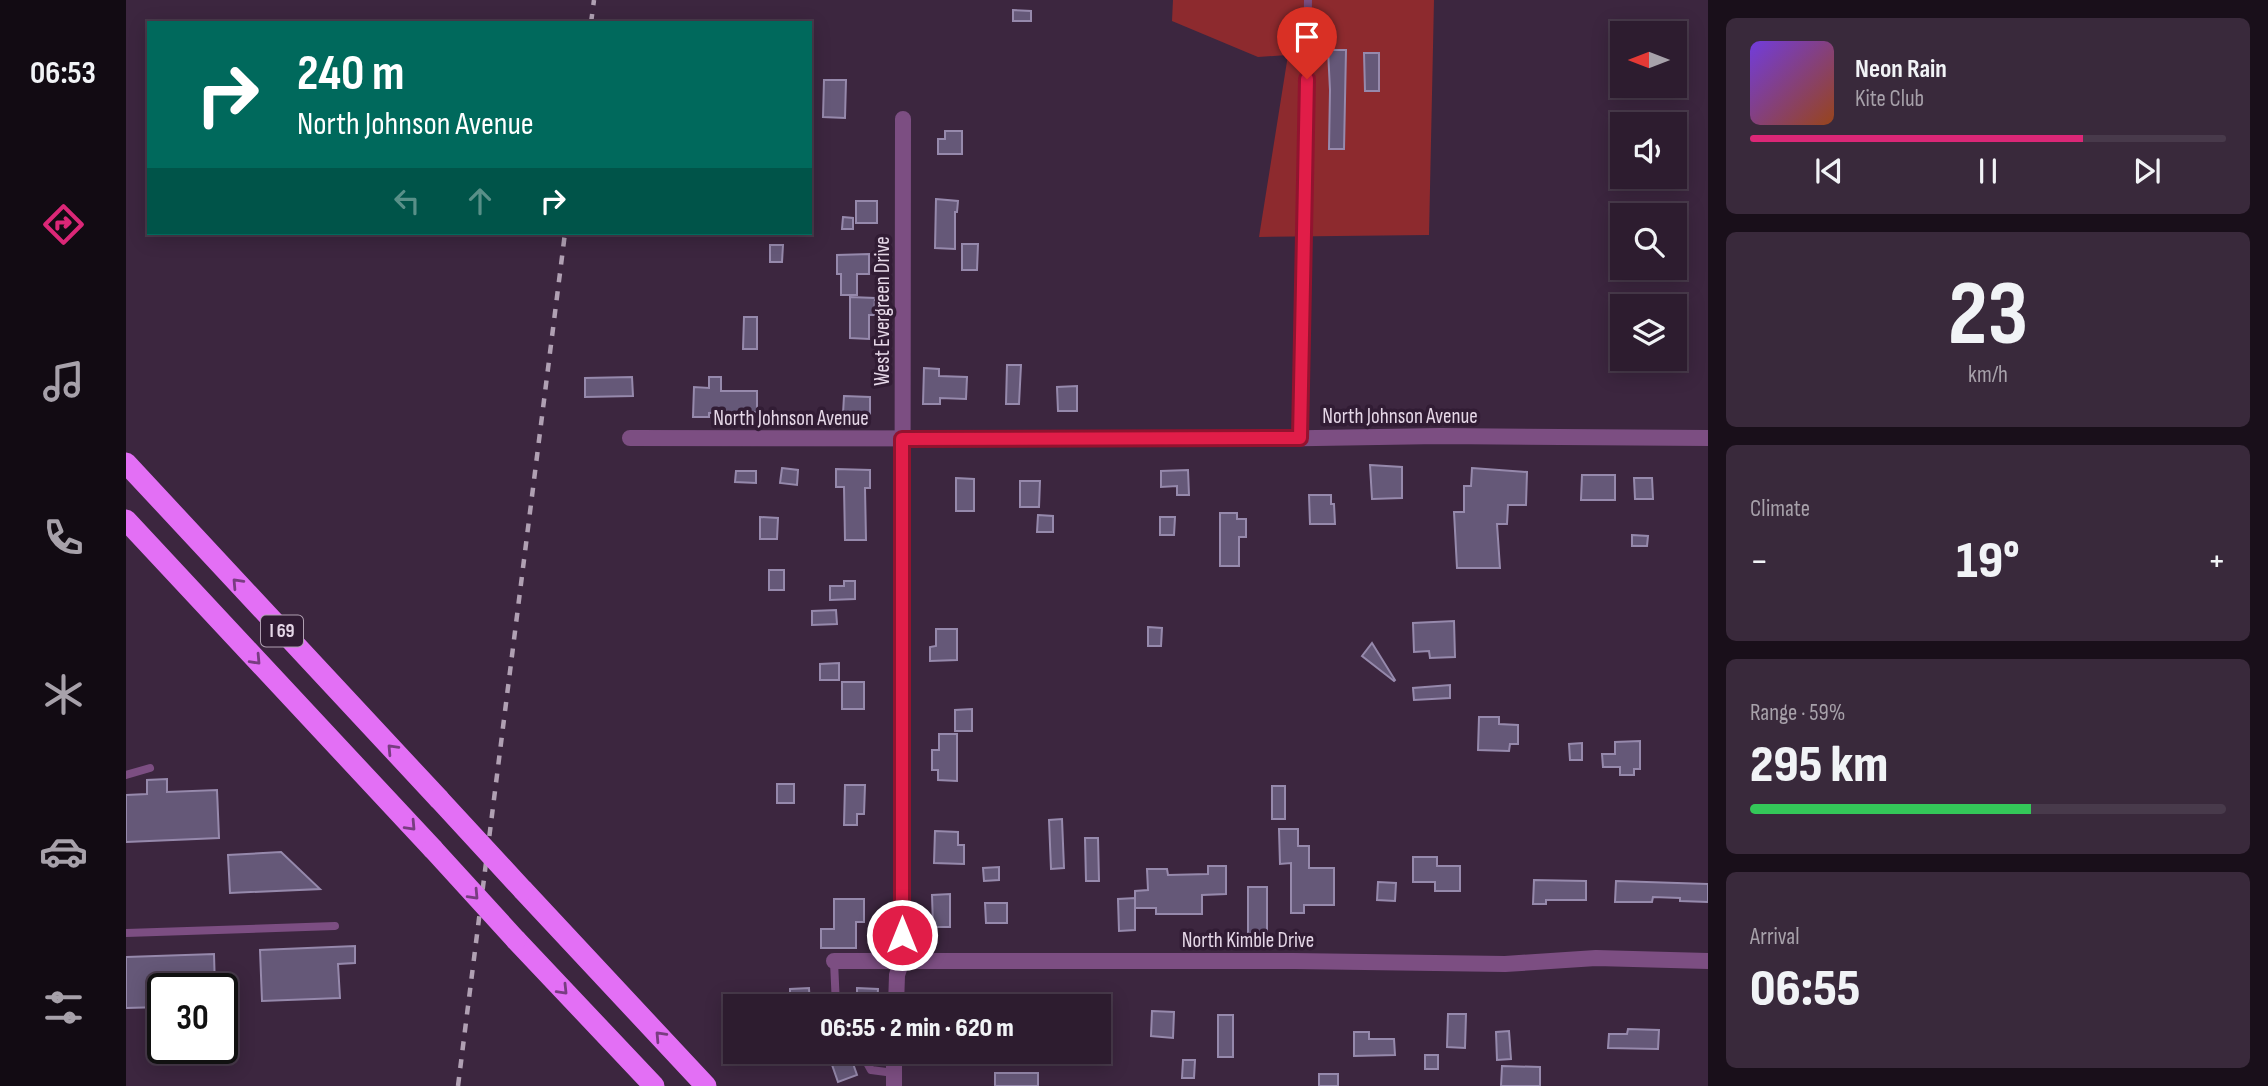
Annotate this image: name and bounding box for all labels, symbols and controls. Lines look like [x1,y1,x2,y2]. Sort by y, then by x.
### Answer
pin [1277,7,1337,79]
icon: arrive [1288,18,1326,56]
north arrow [1610,21,1687,98]
map controls [1610,21,1687,371]
text: 240 m [297,45,405,104]
icon: right [182,49,273,140]
text: 06:53 [30,54,96,93]
text: Neon Rain [1855,54,1947,85]
text: Kite Club [1855,85,1924,113]
text: North Johnson Avenue [297,105,534,144]
button: sound [1610,112,1687,189]
icon: previous [1810,152,1848,190]
icon: pause [1969,152,2007,190]
icon: next [2128,152,2166,190]
icon: left [388,182,426,220]
icon: ahead [461,182,499,220]
icon: right [534,182,572,220]
icon: directions [39,200,88,249]
button: search [1610,203,1687,280]
street label: West Evergreen Drive [870,236,895,386]
text: 23 [1948,261,2028,370]
button: layers [1610,294,1687,371]
icon: music [39,357,88,406]
text: km/h [1968,361,2008,389]
street label: North Johnson Avenue [1322,404,1478,429]
street label: North Johnson Avenue [713,406,869,431]
text: Climate [1750,495,1810,523]
icon: phone [39,513,88,562]
text: 19° [1956,530,2020,593]
text: − [1750,539,1769,584]
text: + [2207,539,2226,584]
one-way arrow [233,578,246,591]
road number: I 69 [261,616,303,646]
one-way arrow [248,652,260,665]
icon: climate [39,670,88,719]
text: Range · 59% [1750,699,1845,727]
text: 295 km [1750,734,1888,797]
one-way arrow [388,744,401,757]
one-way arrow [403,818,416,831]
icon: car [39,827,88,876]
one-way arrow [466,887,479,900]
position arrow [865,898,939,972]
text: Arrival [1750,923,1799,951]
street label: North Kimble Drive [1182,928,1314,953]
text: 06:55 [1750,958,1861,1021]
speed limit sign: 30 [147,973,238,1064]
one-way arrow [555,982,568,995]
icon: filters [39,983,88,1032]
text: 06:55 · 2 min · 620 m [820,1013,1014,1044]
one-way arrow [655,1031,668,1044]

